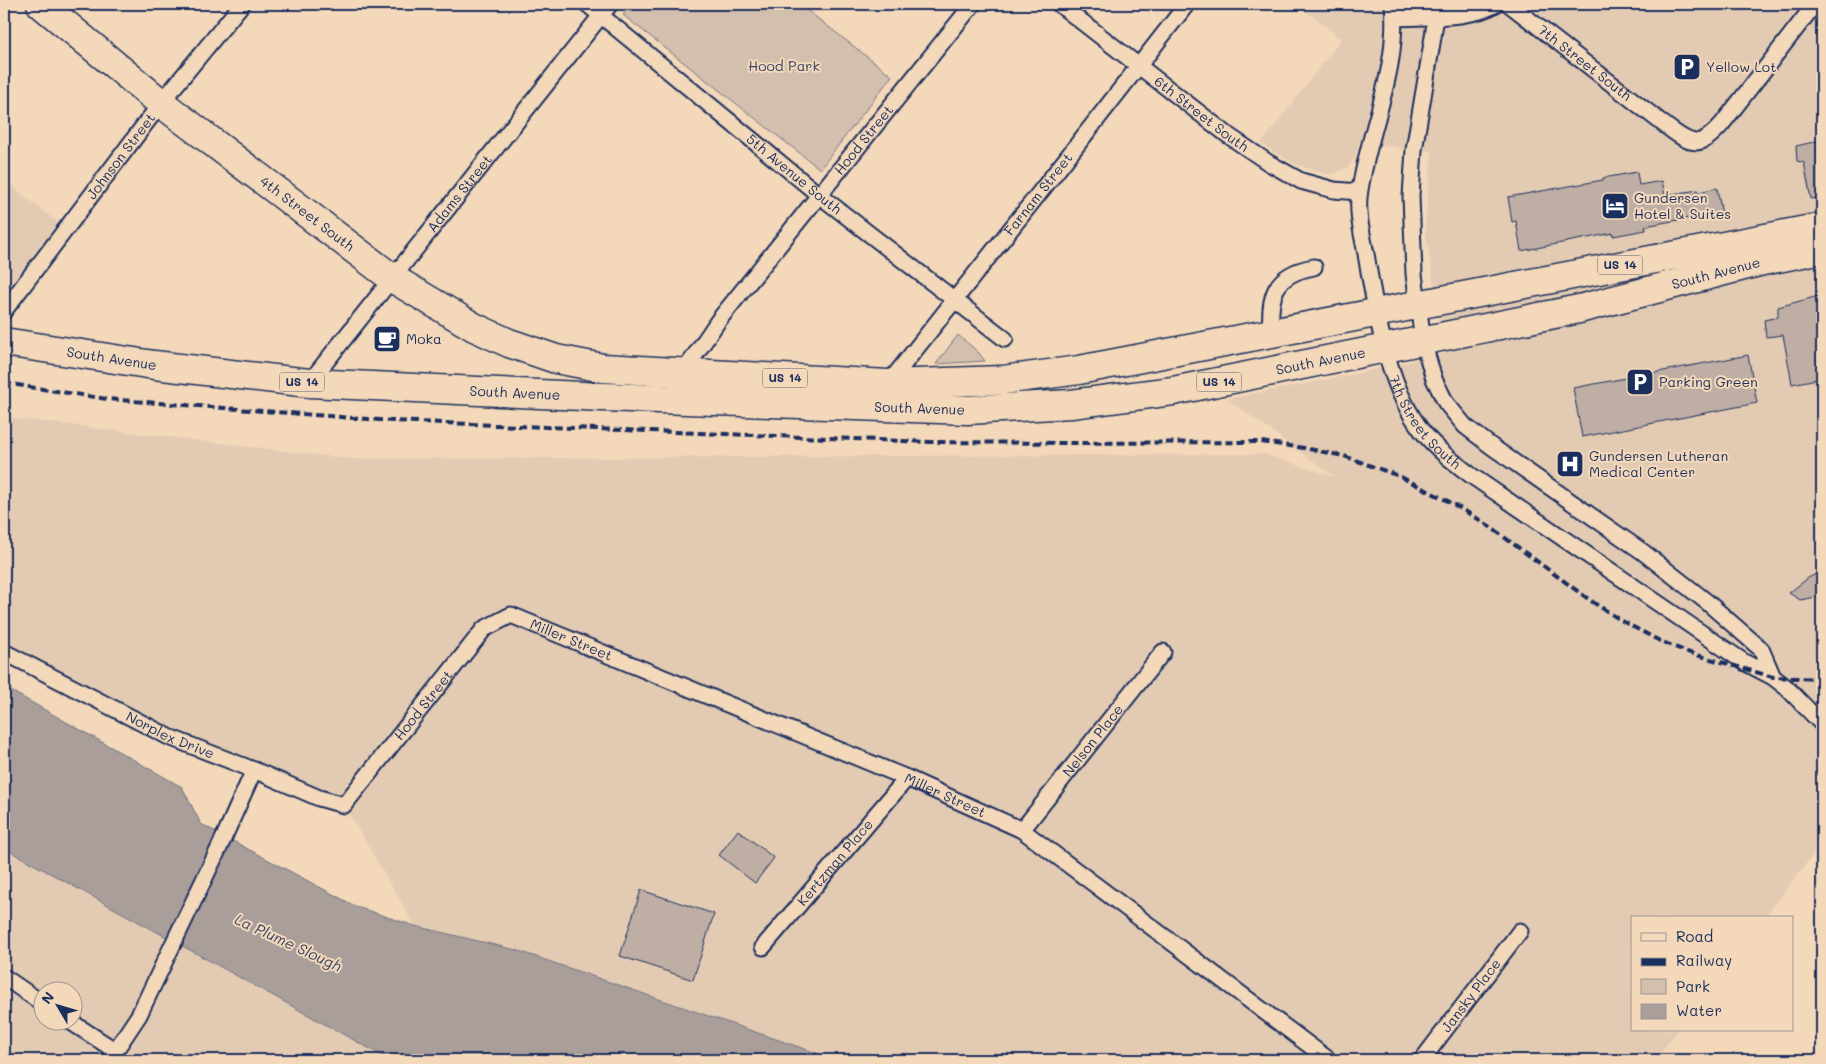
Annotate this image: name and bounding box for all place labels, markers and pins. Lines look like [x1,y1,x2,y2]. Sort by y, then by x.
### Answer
parking icon: Yellow Lot [1672,52,1702,82]
place label: Yellow Lot [1706,57,1776,76]
place label: Gundersen Hotel & Suites [1634,188,1731,223]
hotel icon: Gundersen Hotel & Suites [1600,191,1630,221]
cafe icon: Moka [372,324,402,354]
place label: Moka [406,329,442,348]
parking icon: Parking Green [1625,367,1655,397]
place label: Parking Green [1659,372,1758,391]
place label: Gundersen Lutheran Medical Center [1589,446,1728,481]
hospital icon: Gundersen Lutheran Medical Center [1555,449,1585,479]

